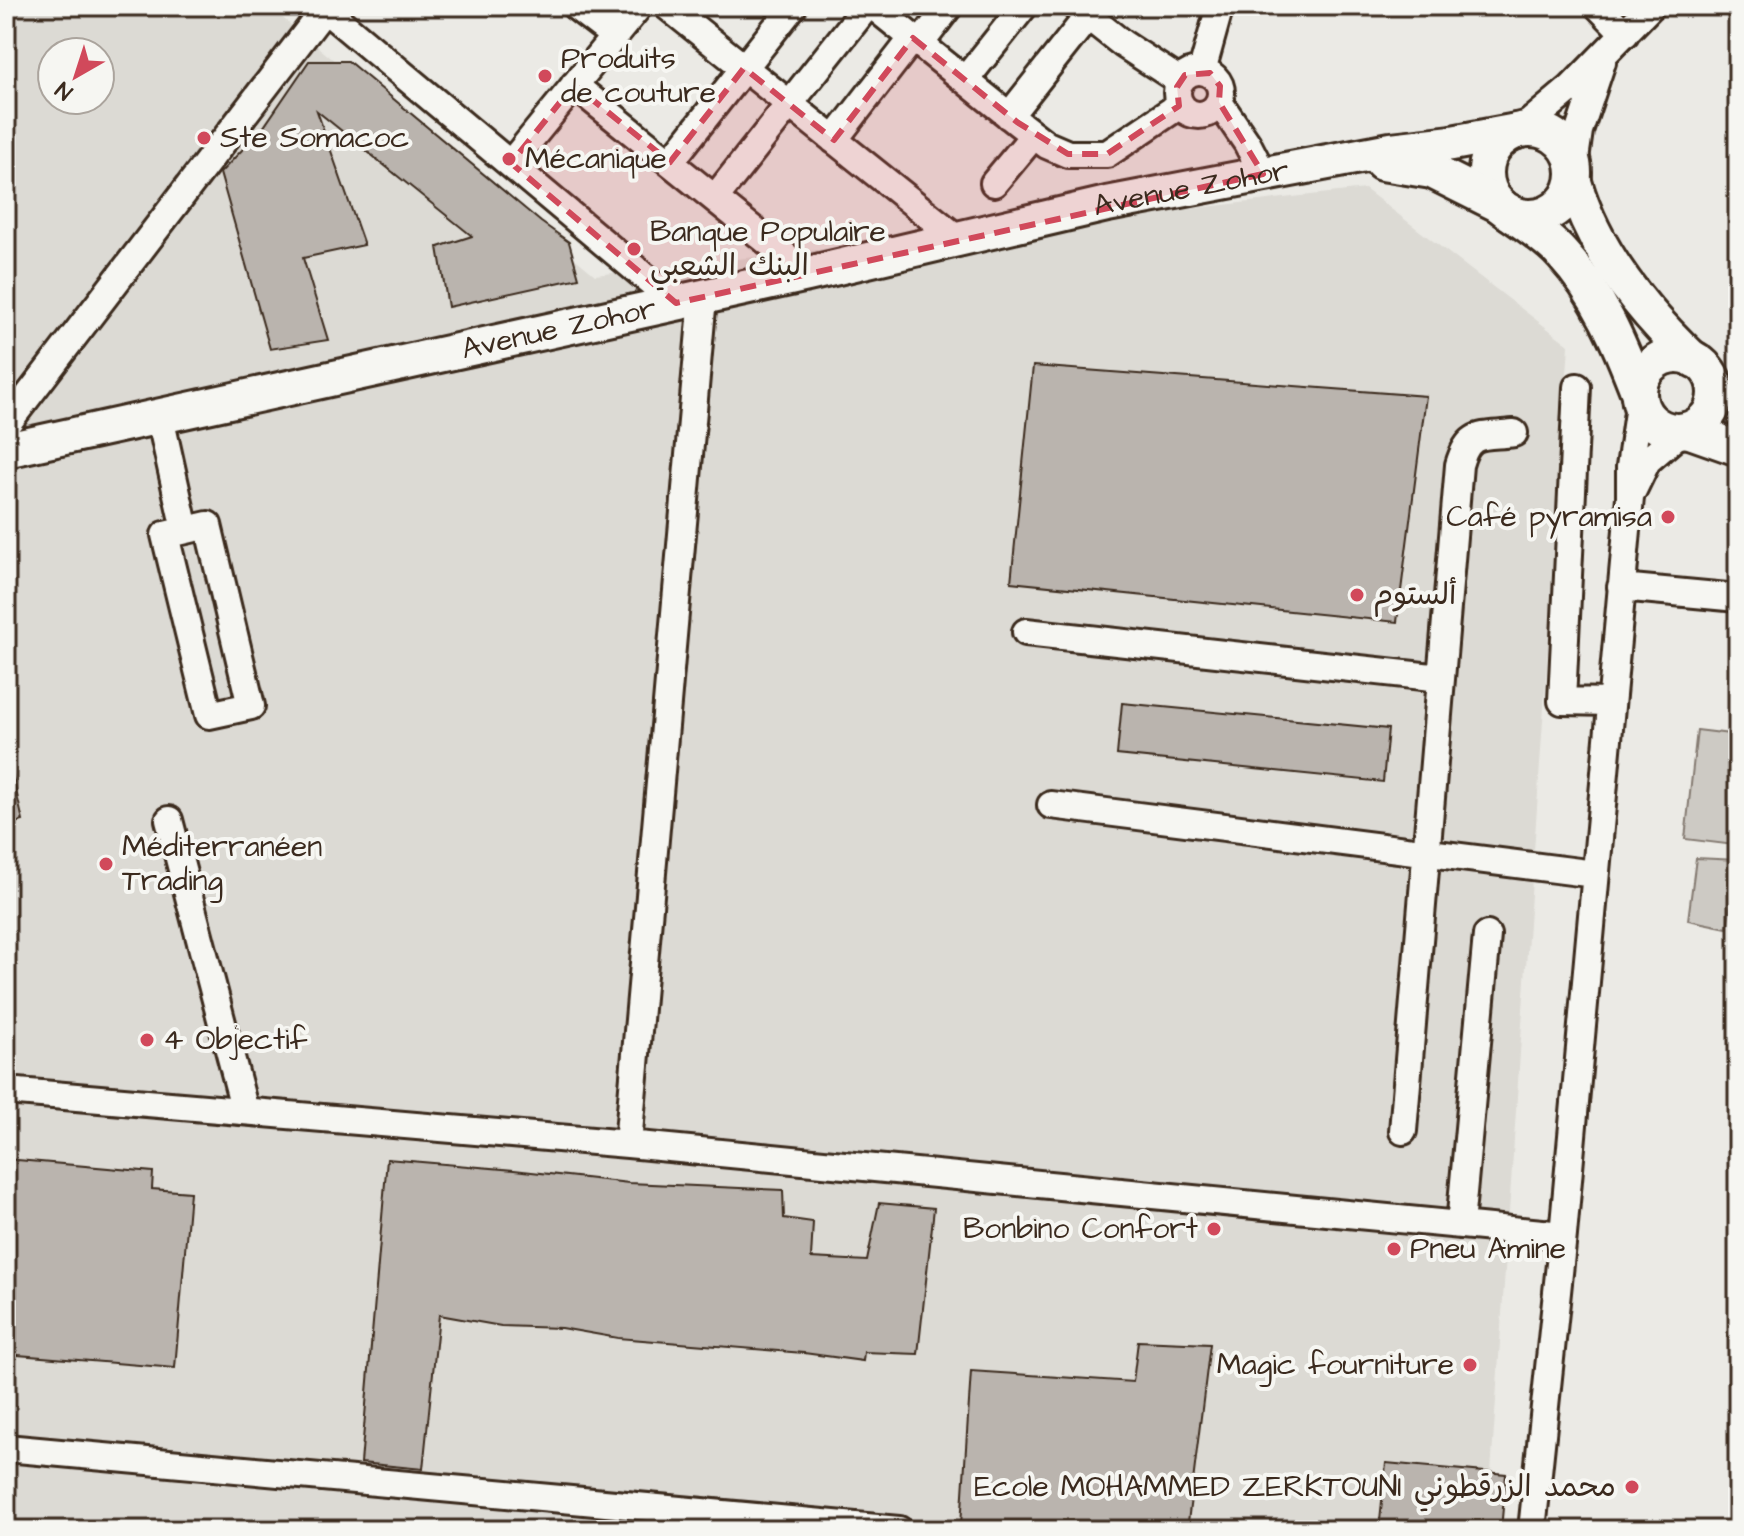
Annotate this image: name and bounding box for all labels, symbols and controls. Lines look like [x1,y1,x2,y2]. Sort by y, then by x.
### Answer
north arrow [36,36,116,116]
place label: Produits de couture [561,38,716,114]
marker: Produits de couture [536,67,554,85]
text: N [49,74,79,107]
place label: Ste Somacoc [220,117,409,159]
marker: Ste Somacoc [195,129,213,147]
place label: Mécanique [525,138,667,180]
street label: Avenue Zohor [1089,149,1293,227]
marker: Mécanique [500,150,518,168]
place label: Banque Populaire البنك الشعبي [650,211,886,291]
marker: Banque Populaire البنك الشعبي [625,240,643,258]
street label: Avenue Zohor [458,287,660,370]
place label: Café pyramisa [1446,496,1652,539]
marker: Café pyramisa [1659,508,1677,526]
place label: ألستوم [1373,574,1457,617]
marker: ألستوم [1348,586,1366,604]
place label: Méditerranéen Trading [122,826,322,903]
marker: Méditerranéen Trading [97,855,115,873]
place label: 4 Objectif [163,1019,308,1061]
marker: 4 Objectif [138,1031,156,1049]
place label: Bonbino Confort [963,1208,1198,1250]
marker: Bonbino Confort [1205,1220,1223,1238]
place label: Pneu Amine [1410,1228,1566,1270]
marker: Pneu Amine [1385,1240,1403,1258]
place label: Magic fourniture [1217,1344,1454,1387]
marker: Magic fourniture [1461,1356,1479,1374]
place label: Ecole MOHAMMED ZERKTOUNI محمد الزرقطوني [974,1466,1616,1512]
marker: Ecole MOHAMMED ZERKTOUNI محمد الزرقطوني [1623,1478,1641,1496]

